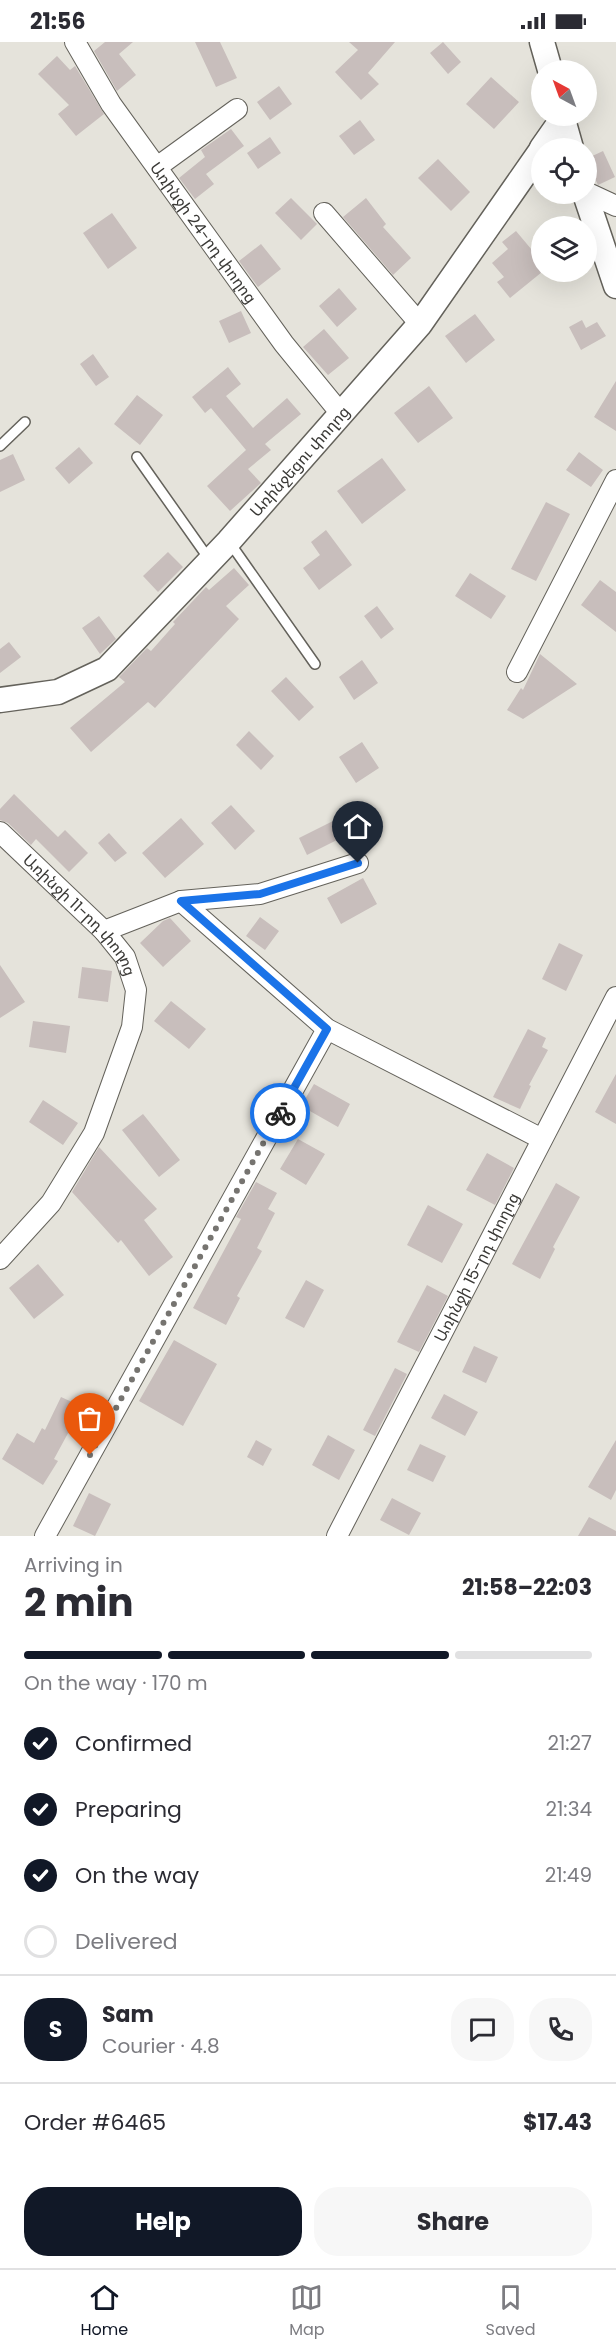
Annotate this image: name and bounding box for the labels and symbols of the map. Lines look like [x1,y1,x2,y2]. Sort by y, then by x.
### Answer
north arrow [531,60,597,126]
street label: Առինջի 24-րդ փողոց [144,157,262,308]
street label: Առինջեցու փողոց [244,401,355,522]
pin [332,801,383,863]
street label: Առինջի 11-րդ փողոց [18,849,142,979]
courier [250,1083,310,1143]
street label: Առինջի 15-րդ փողոց [428,1188,525,1346]
pin [64,1393,115,1455]

